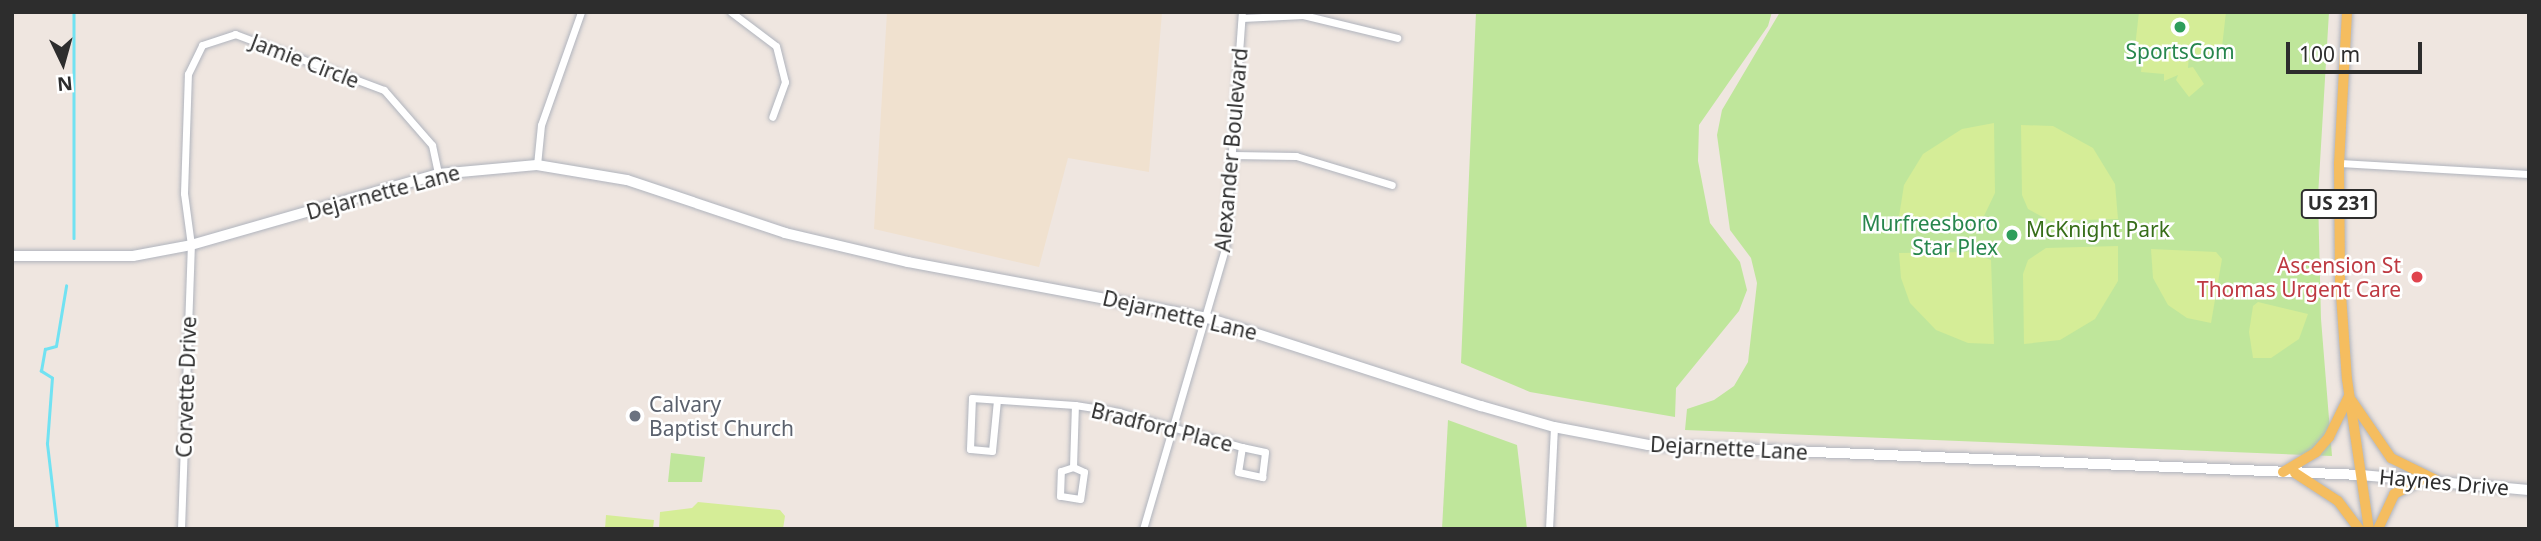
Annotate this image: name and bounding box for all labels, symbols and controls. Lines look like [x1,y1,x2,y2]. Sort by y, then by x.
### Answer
marker: SportsCom [2172,19,2188,35]
north arrow [28,28,98,98]
scale bar [2289,28,2426,72]
street label: Jamie Circle [247,29,363,93]
place label: SportsCom [2125,38,2235,64]
text: 100 m [2299,40,2360,68]
street label: Alexander Boulevard [1210,47,1252,253]
text: N [56,70,74,98]
street label: Dejarnette Lane [303,159,463,225]
road number: US 231 [2300,188,2378,220]
place label: Murfreesboro Star Plex [1862,210,1998,260]
park label: McKnight Park [2026,216,2170,242]
marker: Murfreesboro Star Plex [2004,227,2020,243]
place label: Ascension St Thomas Urgent Care [2197,252,2401,302]
marker: Ascension St Thomas Urgent Care [2407,267,2427,287]
street label: Dejarnette Lane [1100,285,1260,345]
street label: Corvette Drive [171,316,201,458]
place label: Calvary Baptist Church [649,391,794,441]
street label: Bradford Place [1089,397,1235,457]
marker: Calvary Baptist Church [627,408,643,424]
street label: Dejarnette Lane [1649,431,1809,465]
street label: Haynes Drive [2378,464,2510,500]

